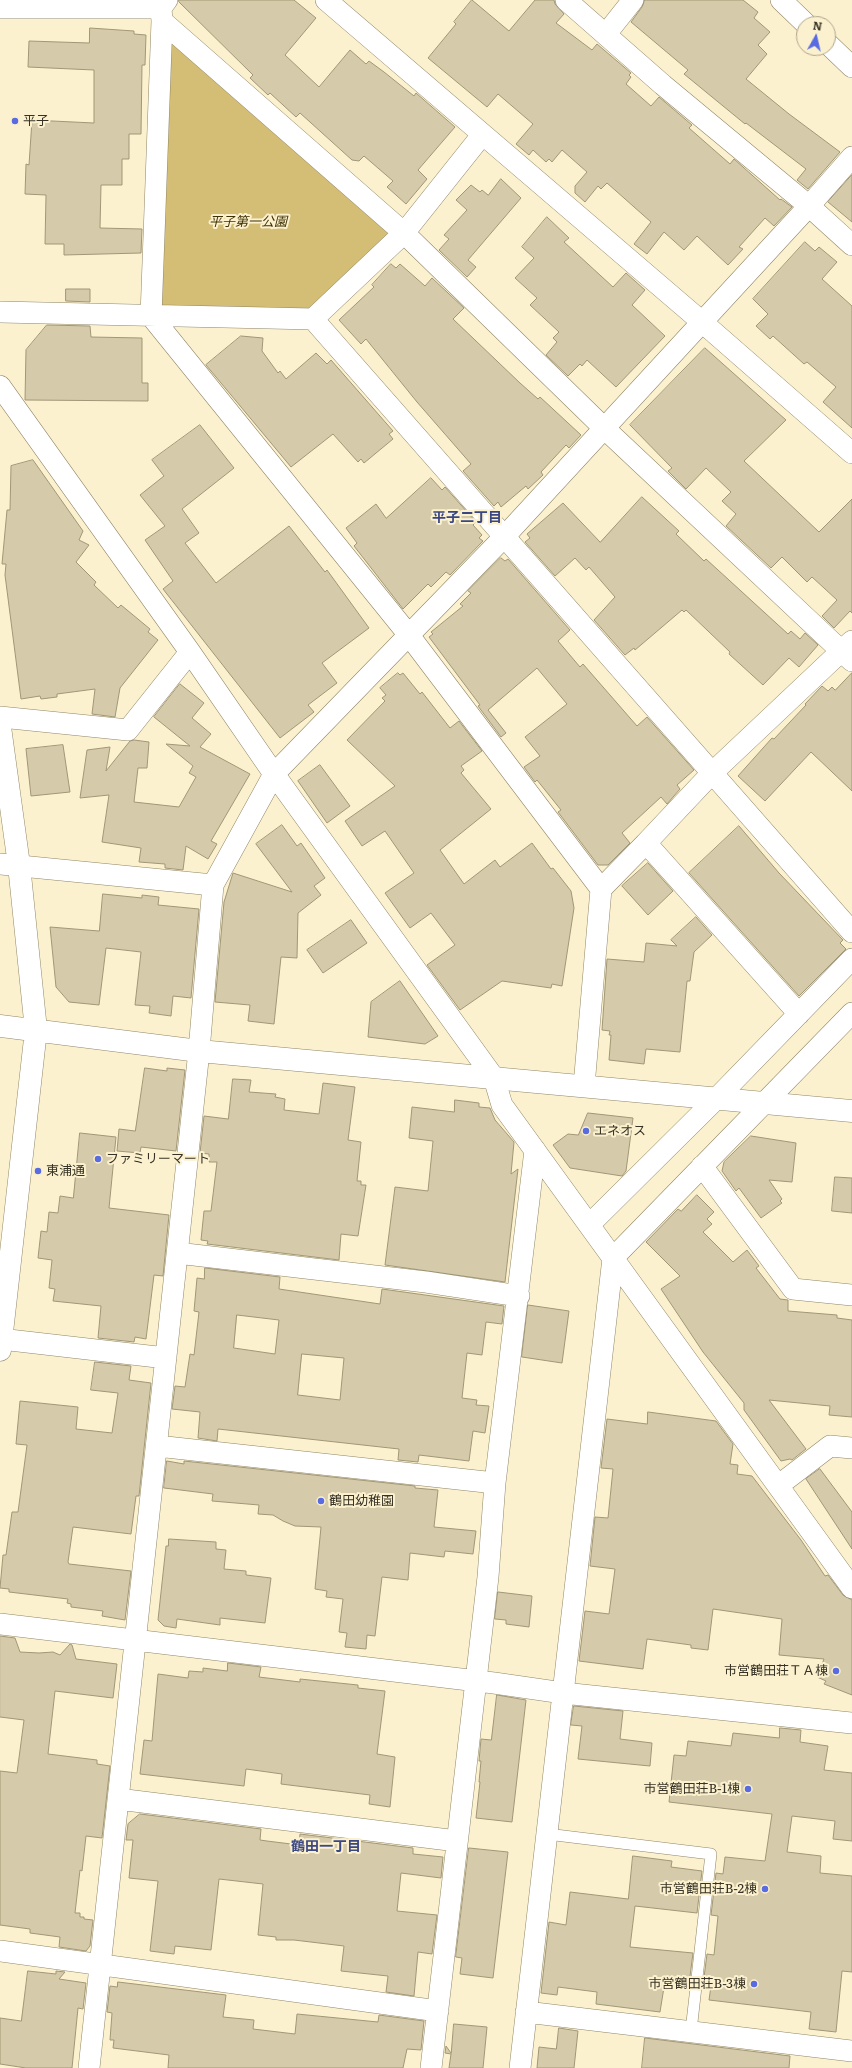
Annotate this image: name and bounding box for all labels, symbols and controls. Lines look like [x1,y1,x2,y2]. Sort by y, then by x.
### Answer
north arrow [796,16,836,56]
text: N [812,17,823,34]
place label: 平子 [23,113,49,129]
marker: 平子 [10,116,20,126]
park label: 平子第一公園 [209,214,287,230]
district label: 平子二丁目 [432,510,502,526]
place label: エネオス [594,1123,646,1139]
marker: エネオス [581,1126,591,1136]
place label: ファミリーマート [106,1151,210,1167]
marker: ファミリーマート [93,1154,103,1164]
place label: 東浦通 [46,1163,85,1179]
marker: 東浦通 [33,1166,43,1176]
place label: 鶴田幼稚園 [329,1493,394,1509]
marker: 鶴田幼稚園 [316,1496,326,1506]
place label: 市営鶴田荘ＴＡ棟 [724,1663,828,1679]
marker: 市営鶴田荘ＴＡ棟 [831,1666,841,1676]
place label: 市営鶴田荘B-1棟 [644,1781,740,1797]
marker: 市営鶴田荘B-1棟 [743,1784,753,1794]
district label: 鶴田一丁目 [291,1839,361,1855]
place label: 市営鶴田荘B-2棟 [660,1881,757,1897]
marker: 市営鶴田荘B-2棟 [760,1884,770,1894]
place label: 市営鶴田荘B-3棟 [649,1976,746,1992]
marker: 市営鶴田荘B-3棟 [749,1979,759,1989]

